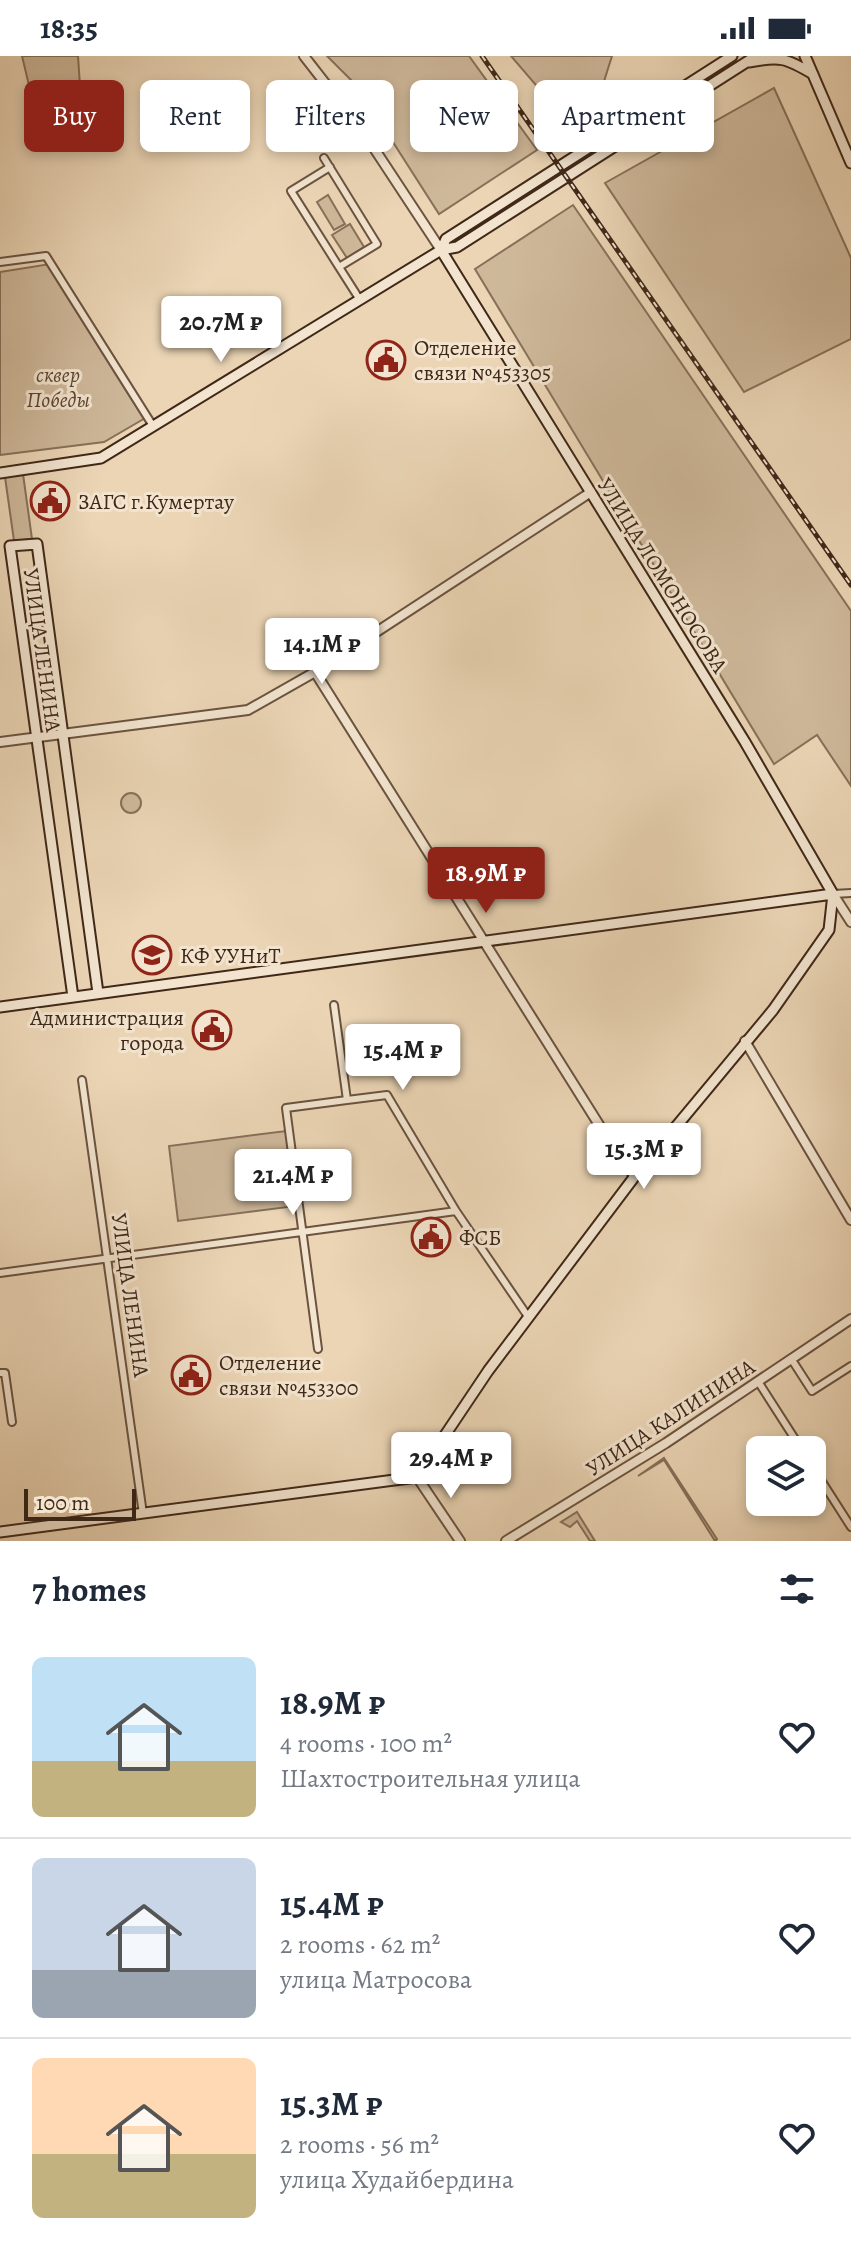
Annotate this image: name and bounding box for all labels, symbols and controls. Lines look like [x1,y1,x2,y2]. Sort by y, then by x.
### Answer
text: 18:35 [40,8,98,48]
chip: Buy [24,80,124,152]
chip: Rent [140,80,250,152]
chip: Filters [266,80,394,152]
chip: New [410,80,518,152]
chip: Apartment [534,80,714,152]
pin: 20.7M ₽ [147,296,295,364]
text: 20.7M ₽ [179,304,263,339]
place label: Отделение связи №453305 [414,333,551,388]
public building icon: Отделение связи №453305 [365,339,407,381]
park label: сквер Победы [26,360,90,415]
street label: УЛИЦА ЛОМОНОСОВА [590,472,735,680]
public building icon: ЗАГС г.Кумертау [29,480,71,522]
place label: ЗАГС г.Кумертау [78,487,235,517]
street label: УЛИЦА ЛЕНИНА [16,566,69,735]
pin: 14.1M ₽ [248,618,396,686]
text: 14.1M ₽ [283,626,361,661]
pin: 18.9M ₽ [412,847,560,915]
text: 18.9M ₽ [446,855,526,890]
school or university icon: КФ УУНиТ [131,934,173,976]
place label: КФ УУНиТ [180,941,281,971]
place label: Администрация города [29,1003,185,1058]
public building icon: Администрация города [191,1009,233,1051]
pin: 15.4M ₽ [329,1024,477,1092]
text: 15.4M ₽ [363,1032,443,1067]
pin: 15.3M ₽ [570,1123,718,1191]
text: 15.3M ₽ [605,1131,683,1166]
pin: 21.4M ₽ [219,1149,367,1217]
text: 21.4M ₽ [253,1157,333,1192]
street label: УЛИЦА ЛЕНИНА [104,1211,157,1380]
public building icon: ФСБ [410,1216,452,1258]
place label: ФСБ [459,1223,501,1253]
place label: Отделение связи №453300 [219,1348,358,1403]
street label: УЛИЦА КАЛИНИНА [580,1351,762,1484]
public building icon: Отделение связи №453300 [170,1354,212,1396]
pin: 29.4M ₽ [377,1432,525,1500]
map controls [746,1436,826,1516]
button: layers [746,1436,826,1516]
text: 29.4M ₽ [409,1440,493,1475]
scale bar [24,1485,136,1521]
text: 100 m [36,1488,90,1518]
text: 7 homes [32,1566,147,1613]
icon: filters [775,1567,819,1611]
text: 18.9M ₽ [280,1679,385,1726]
icon: home [96,1689,192,1785]
icon: heart [775,1715,819,1759]
text: 4 rooms · 100 m² [280,1726,452,1761]
text: Шахтостроительная улица [280,1761,580,1796]
text: 15.4M ₽ [280,1880,384,1927]
icon: home [96,1890,192,1986]
icon: heart [775,1916,819,1960]
text: 2 rooms · 62 m² [280,1927,440,1962]
text: улица Матросова [280,1962,472,1997]
text: 15.3M ₽ [280,2080,382,2127]
icon: home [96,2090,192,2186]
icon: heart [775,2116,819,2160]
text: 2 rooms · 56 m² [280,2127,439,2162]
text: улица Худайбердина [280,2162,514,2197]

